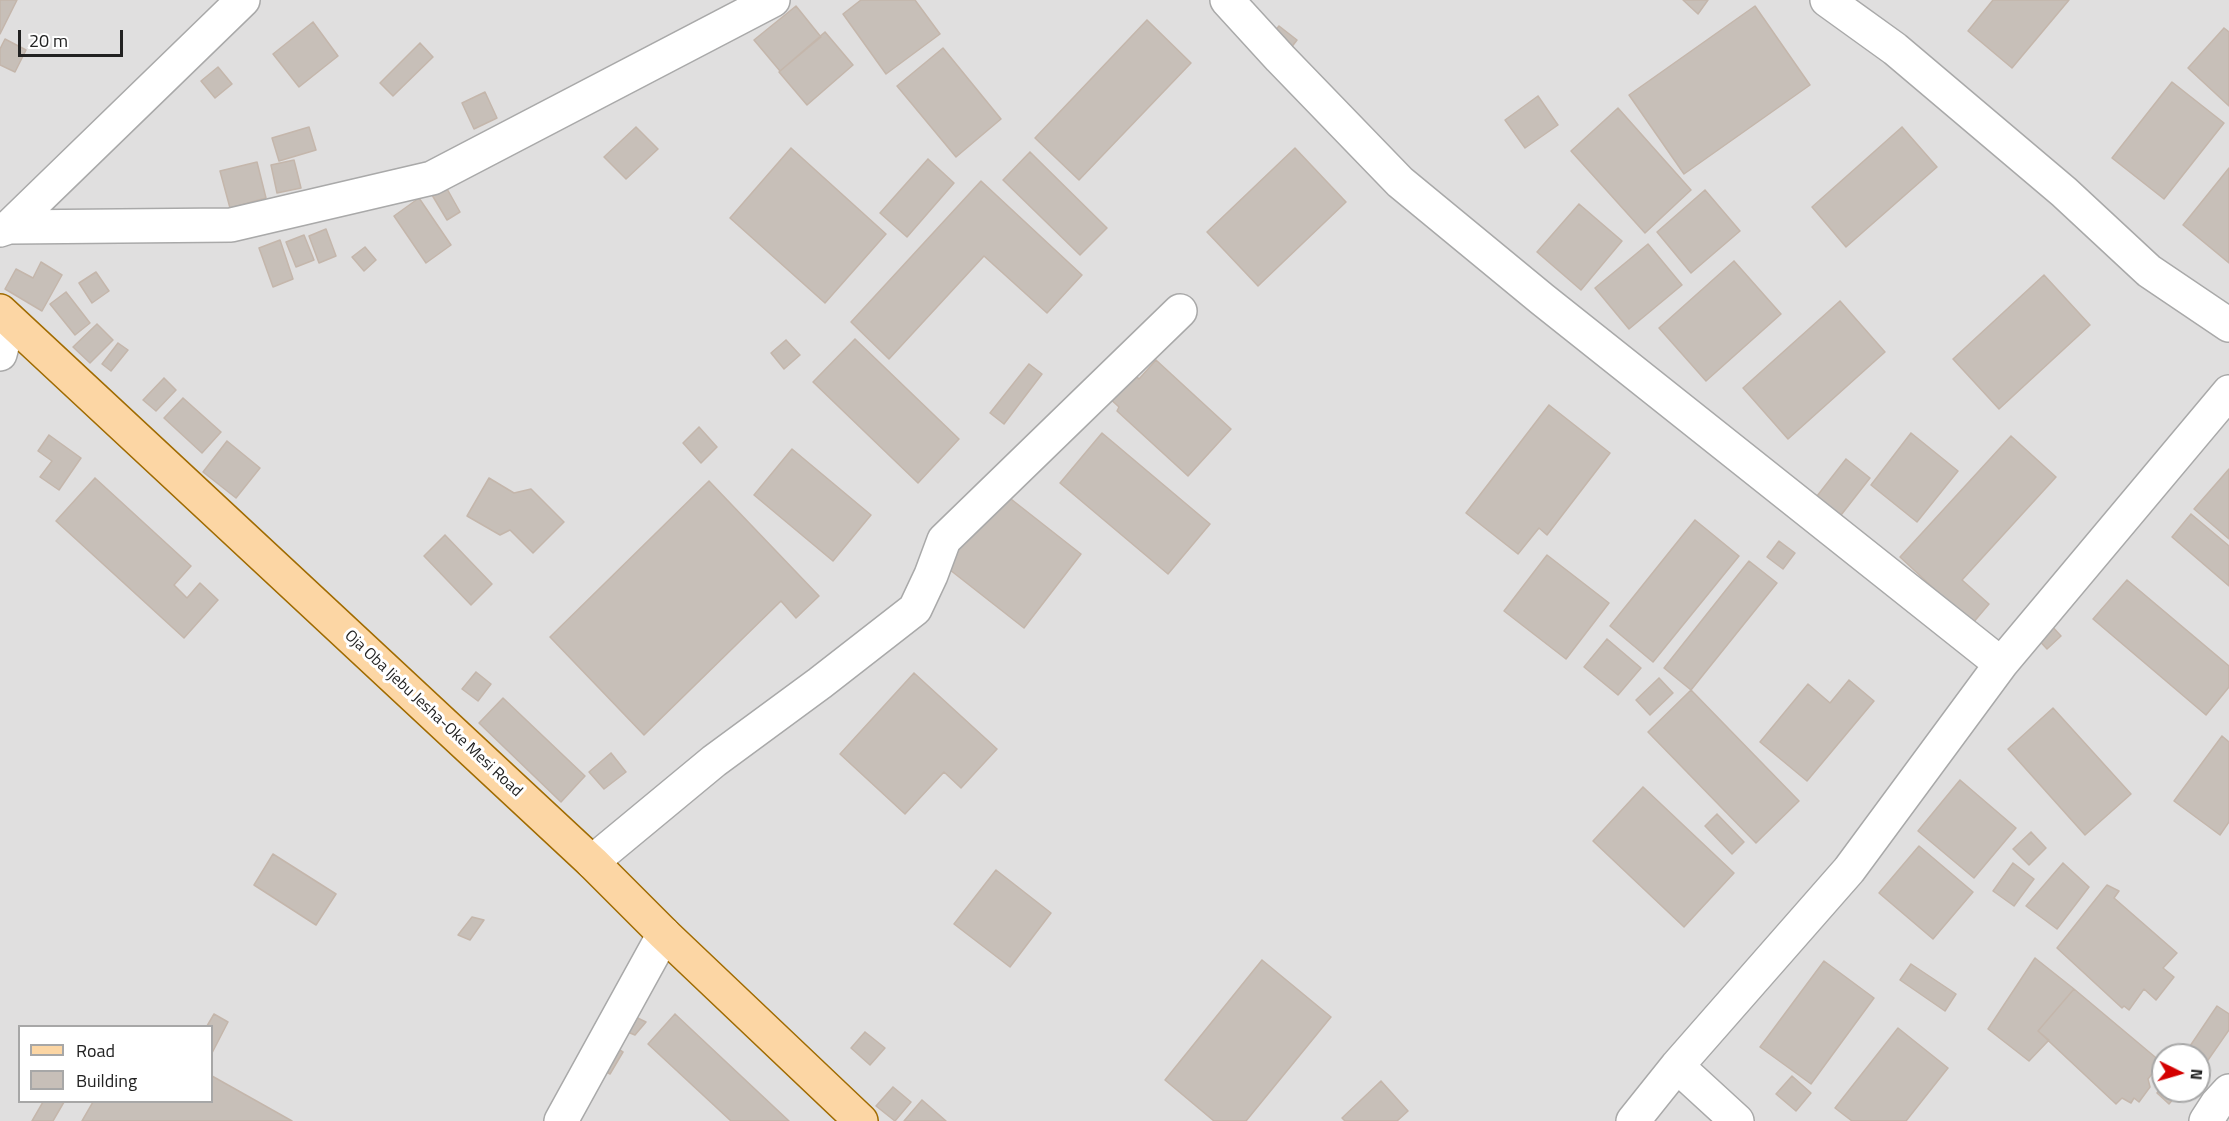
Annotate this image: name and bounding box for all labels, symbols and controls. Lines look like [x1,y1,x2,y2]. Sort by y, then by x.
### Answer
scale bar [21,18,126,56]
text: 20 m [29,27,68,54]
street label: Oja Oba Ijebu Jesha-Oke Mesi Road [340,627,526,801]
legend [18,1025,213,1103]
text: Road [76,1037,115,1064]
north arrow [2151,1043,2211,1103]
text: Building [76,1067,137,1094]
text: N [2185,1068,2209,1081]

